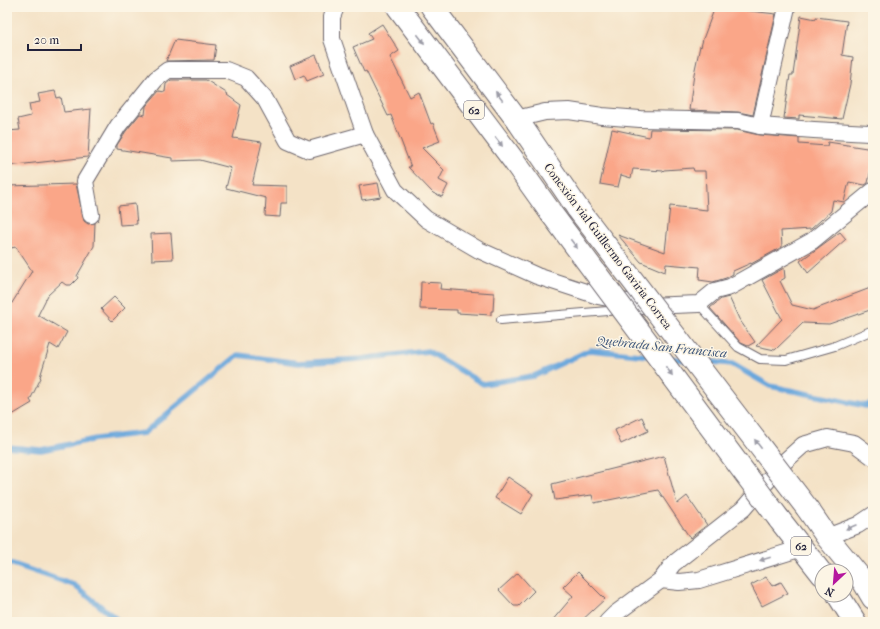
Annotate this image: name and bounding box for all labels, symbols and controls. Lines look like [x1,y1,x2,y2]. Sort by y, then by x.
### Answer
scale bar [28,26,81,52]
text: 20 m [34,33,59,47]
one-way arrow [417,33,425,44]
one-way arrow [495,91,503,102]
road number: 62 [464,101,484,119]
one-way arrow [495,137,504,148]
street label: Conexión vial Guillermo Gaviria Correa [541,160,675,332]
one-way arrow [570,239,578,249]
water label: Quebrada San Francisca [595,332,728,362]
one-way arrow [665,365,673,376]
one-way arrow [754,438,762,449]
one-way arrow [844,525,856,531]
road number: 62 [791,537,811,555]
one-way arrow [759,556,771,562]
north arrow [814,563,854,603]
text: N [823,584,836,599]

